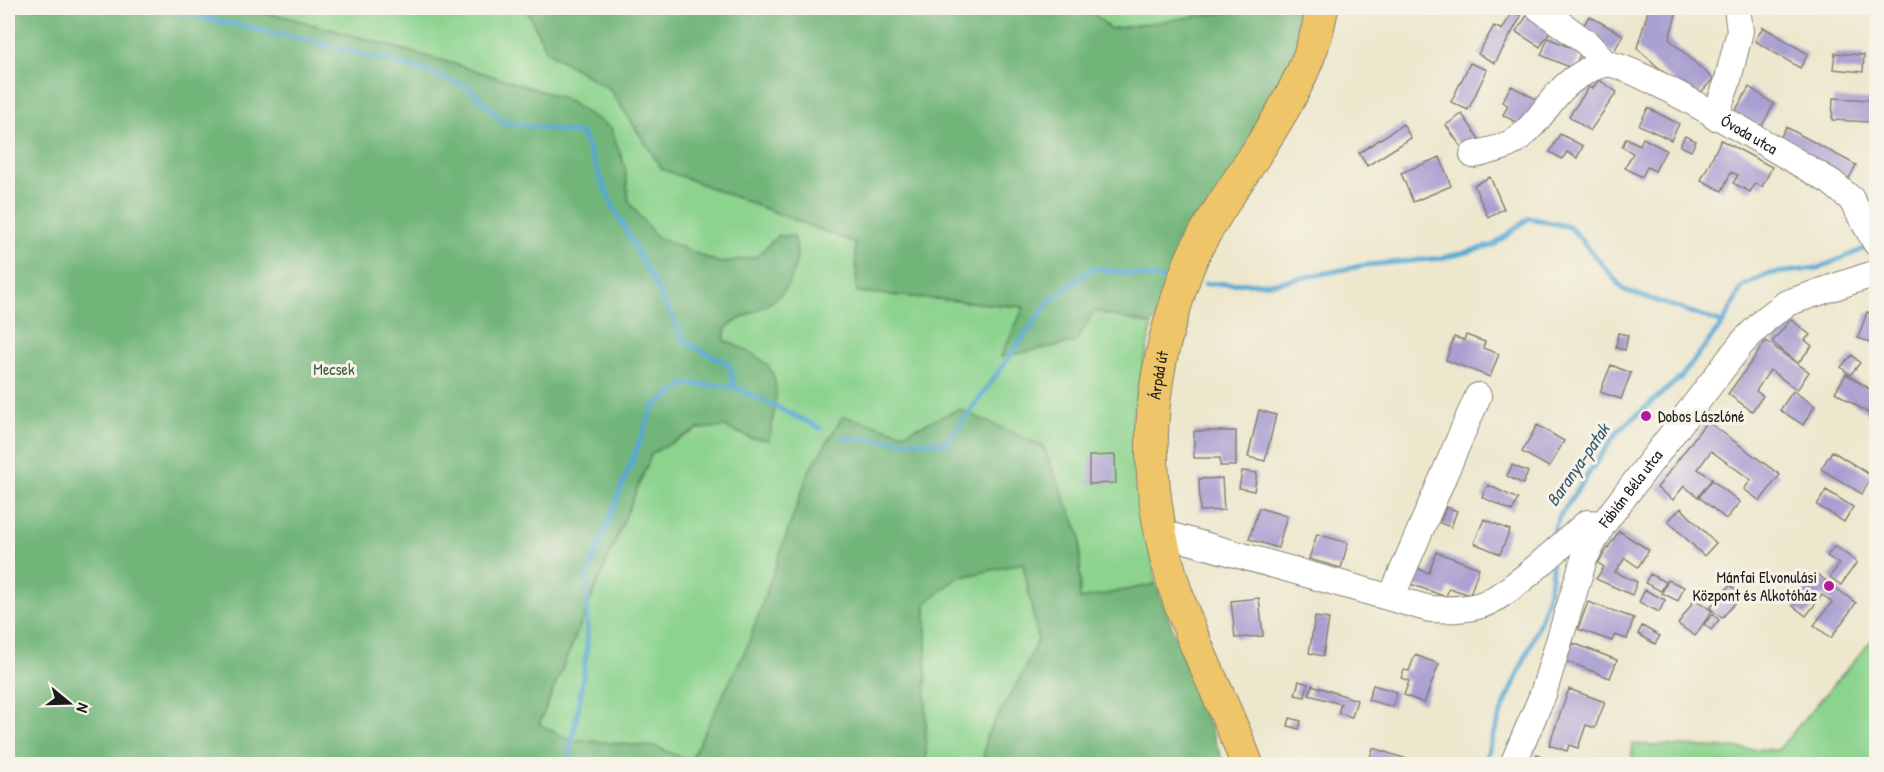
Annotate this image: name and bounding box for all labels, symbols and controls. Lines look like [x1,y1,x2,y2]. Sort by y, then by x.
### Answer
street label: Óvoda utca [1717,109,1782,159]
street label: Árpád út [1143,348,1173,401]
park label: Mecsek [313,358,355,380]
place label: Dobos Lászlóné [1658,405,1745,427]
marker: Dobos Lászlóné [1639,409,1653,423]
water label: Baranya-patak [1540,417,1616,511]
street label: Fábián Béla utca [1593,445,1667,533]
place label: Mánfai Elvonulási Központ és Alkotóház [1692,566,1817,606]
marker: Mánfai Elvonulási Központ és Alkotóház [1822,579,1836,593]
north arrow [39,673,99,733]
text: N [71,700,95,716]

